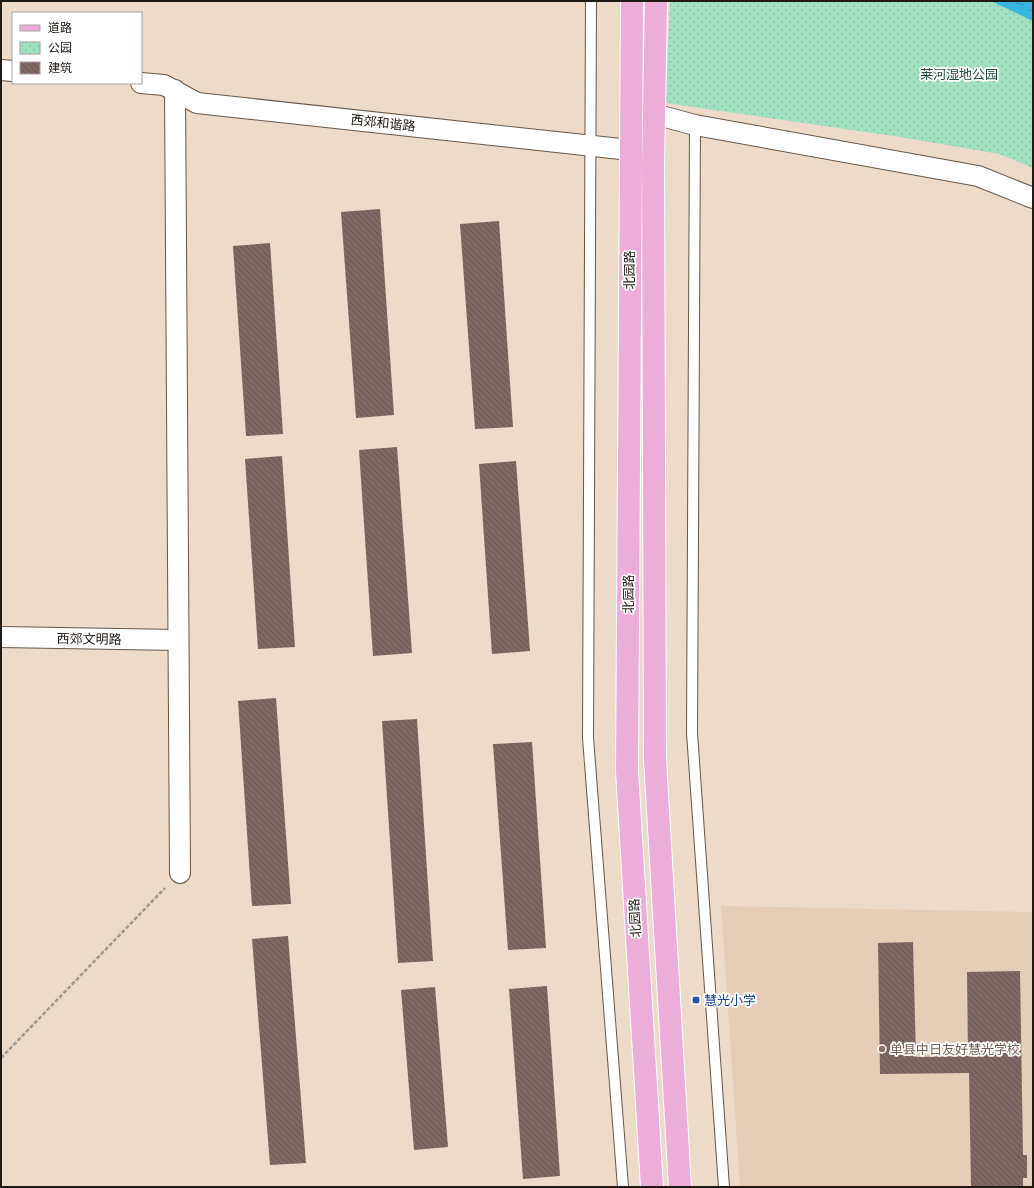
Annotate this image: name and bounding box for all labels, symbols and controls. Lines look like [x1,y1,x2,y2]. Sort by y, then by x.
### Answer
legend [12,12,142,84]
text: 道路 [48,21,72,35]
text: 公园 [48,41,72,55]
text: 建筑 [48,61,72,75]
park label: 莱河湿地公园 [920,67,998,82]
street label: 西郊和谐路 [350,112,416,134]
street label: 北园路 [622,250,637,290]
street label: 北园路 [621,574,636,614]
street label: 西郊文明路 [56,631,122,647]
street label: 北园路 [626,898,644,938]
place label: 慧光小学 [704,993,756,1008]
marker: 慧光小学 [691,995,701,1005]
place label: 单县中日友好慧光学校 [890,1042,1020,1057]
marker: 单县中日友好慧光学校 [877,1044,887,1054]

